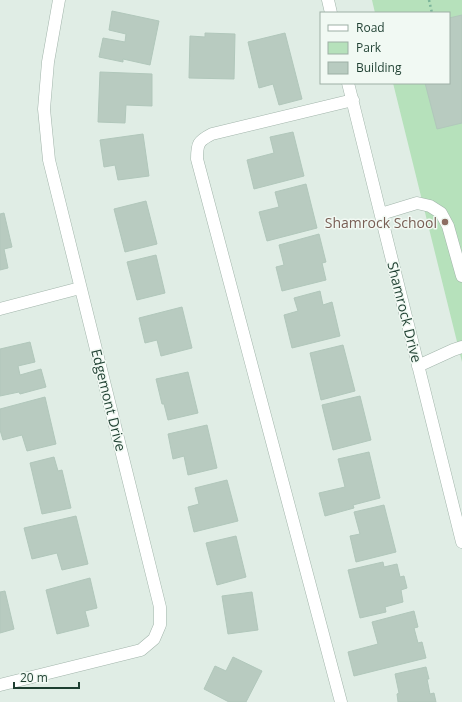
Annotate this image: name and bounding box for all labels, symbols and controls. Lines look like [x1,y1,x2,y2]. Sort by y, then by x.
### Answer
legend [320,12,450,84]
text: Road [356,19,385,36]
text: Park [356,39,382,56]
text: Building [356,59,402,76]
place label: Shamrock School [325,213,437,232]
marker: Shamrock School [440,217,450,227]
street label: Shamrock Drive [383,260,427,364]
street label: Edgemont Drive [87,347,131,453]
scale bar [14,664,79,690]
text: 20 m [20,669,48,686]

